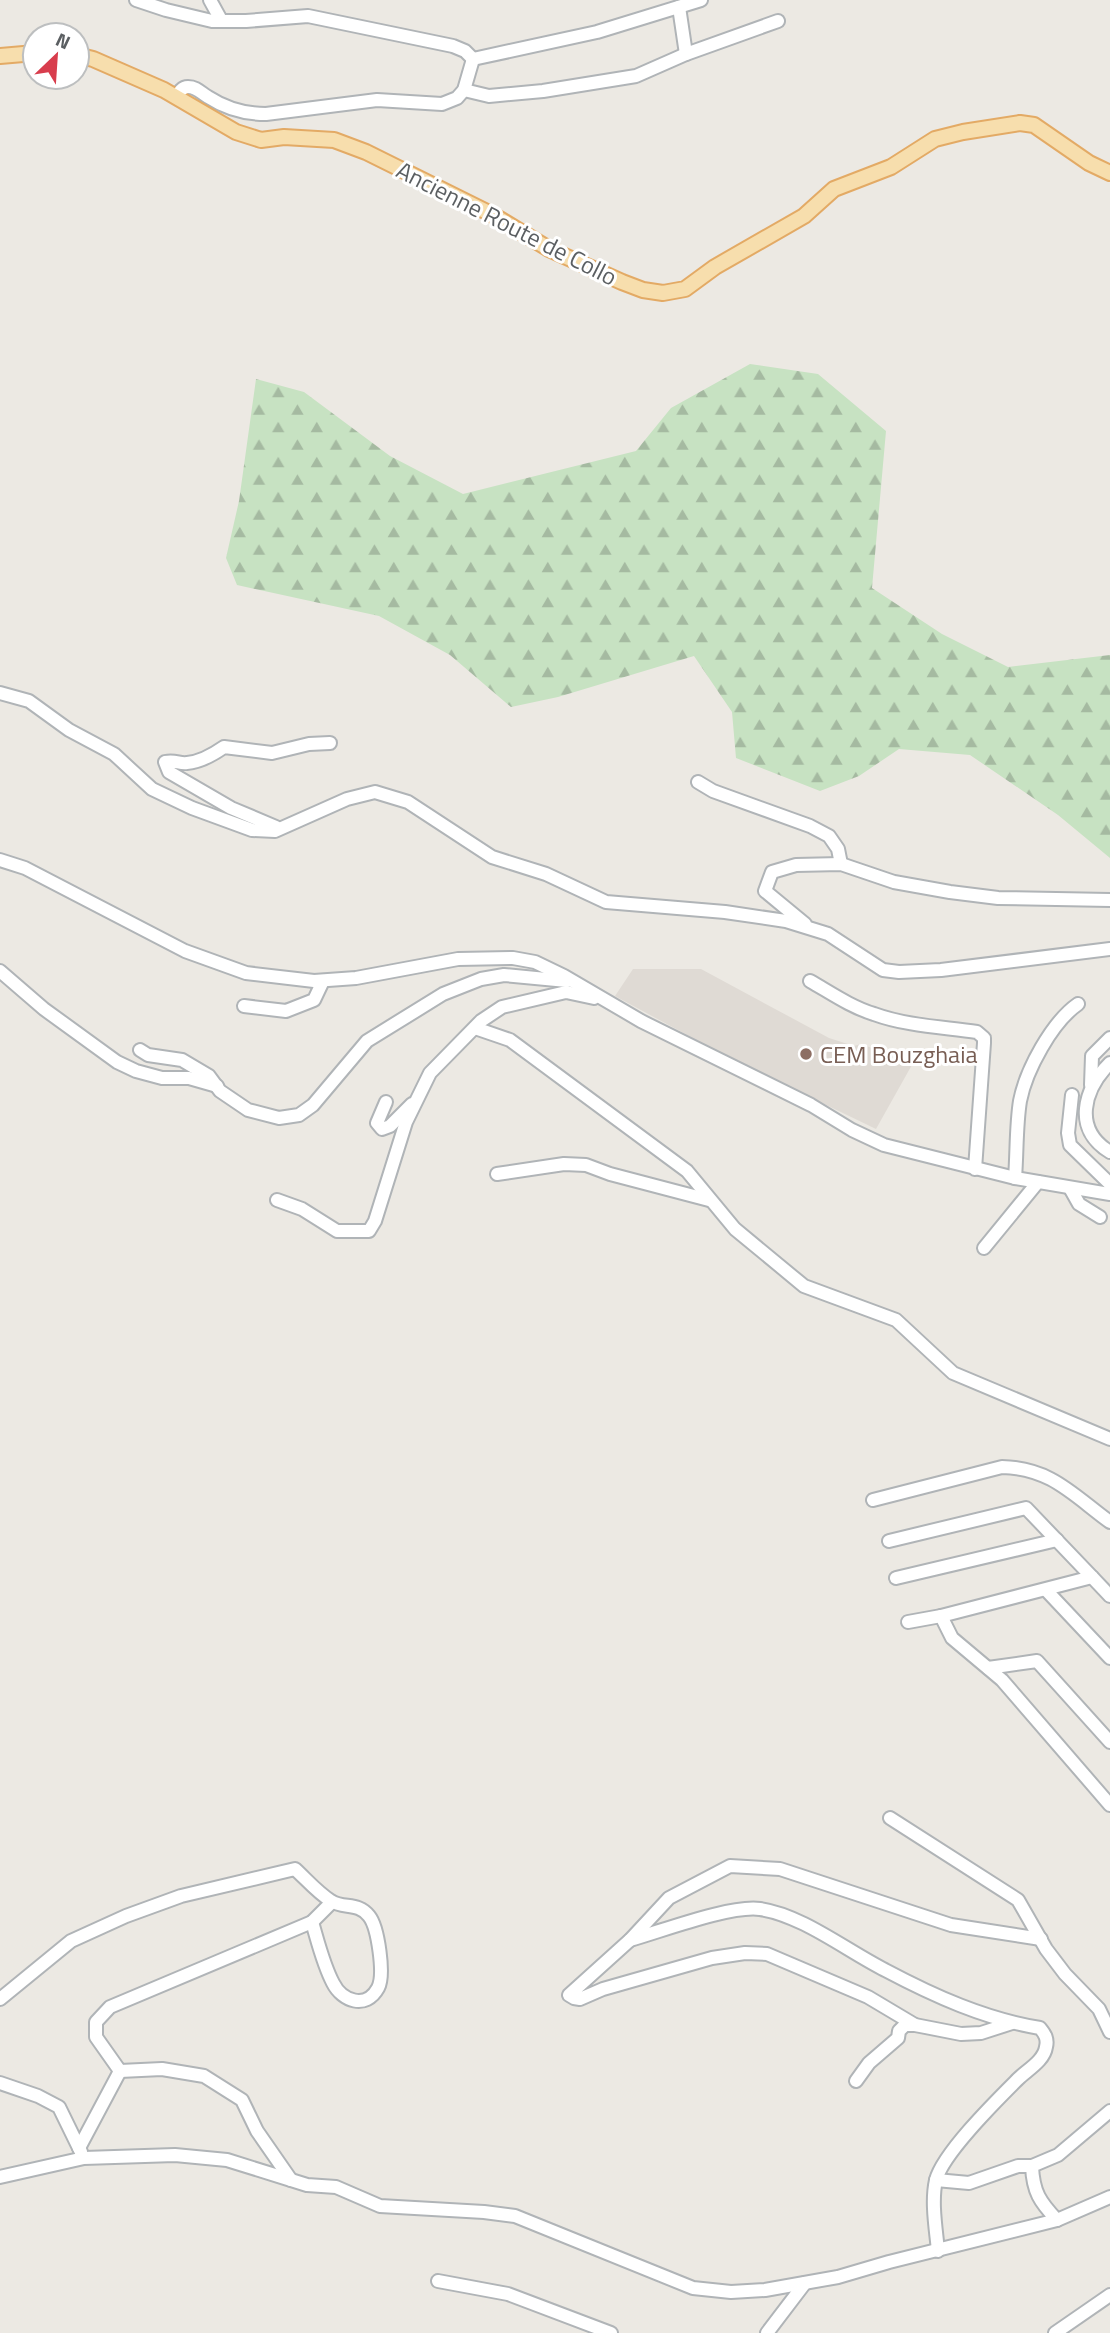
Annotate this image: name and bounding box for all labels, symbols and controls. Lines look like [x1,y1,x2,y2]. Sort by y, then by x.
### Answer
north arrow [21,21,91,91]
text: N [51,24,75,56]
street label: Ancienne Route de Collo [390,152,624,294]
place label: CEM Bouzghaia [820,1036,977,1072]
marker: CEM Bouzghaia [798,1046,814,1062]

